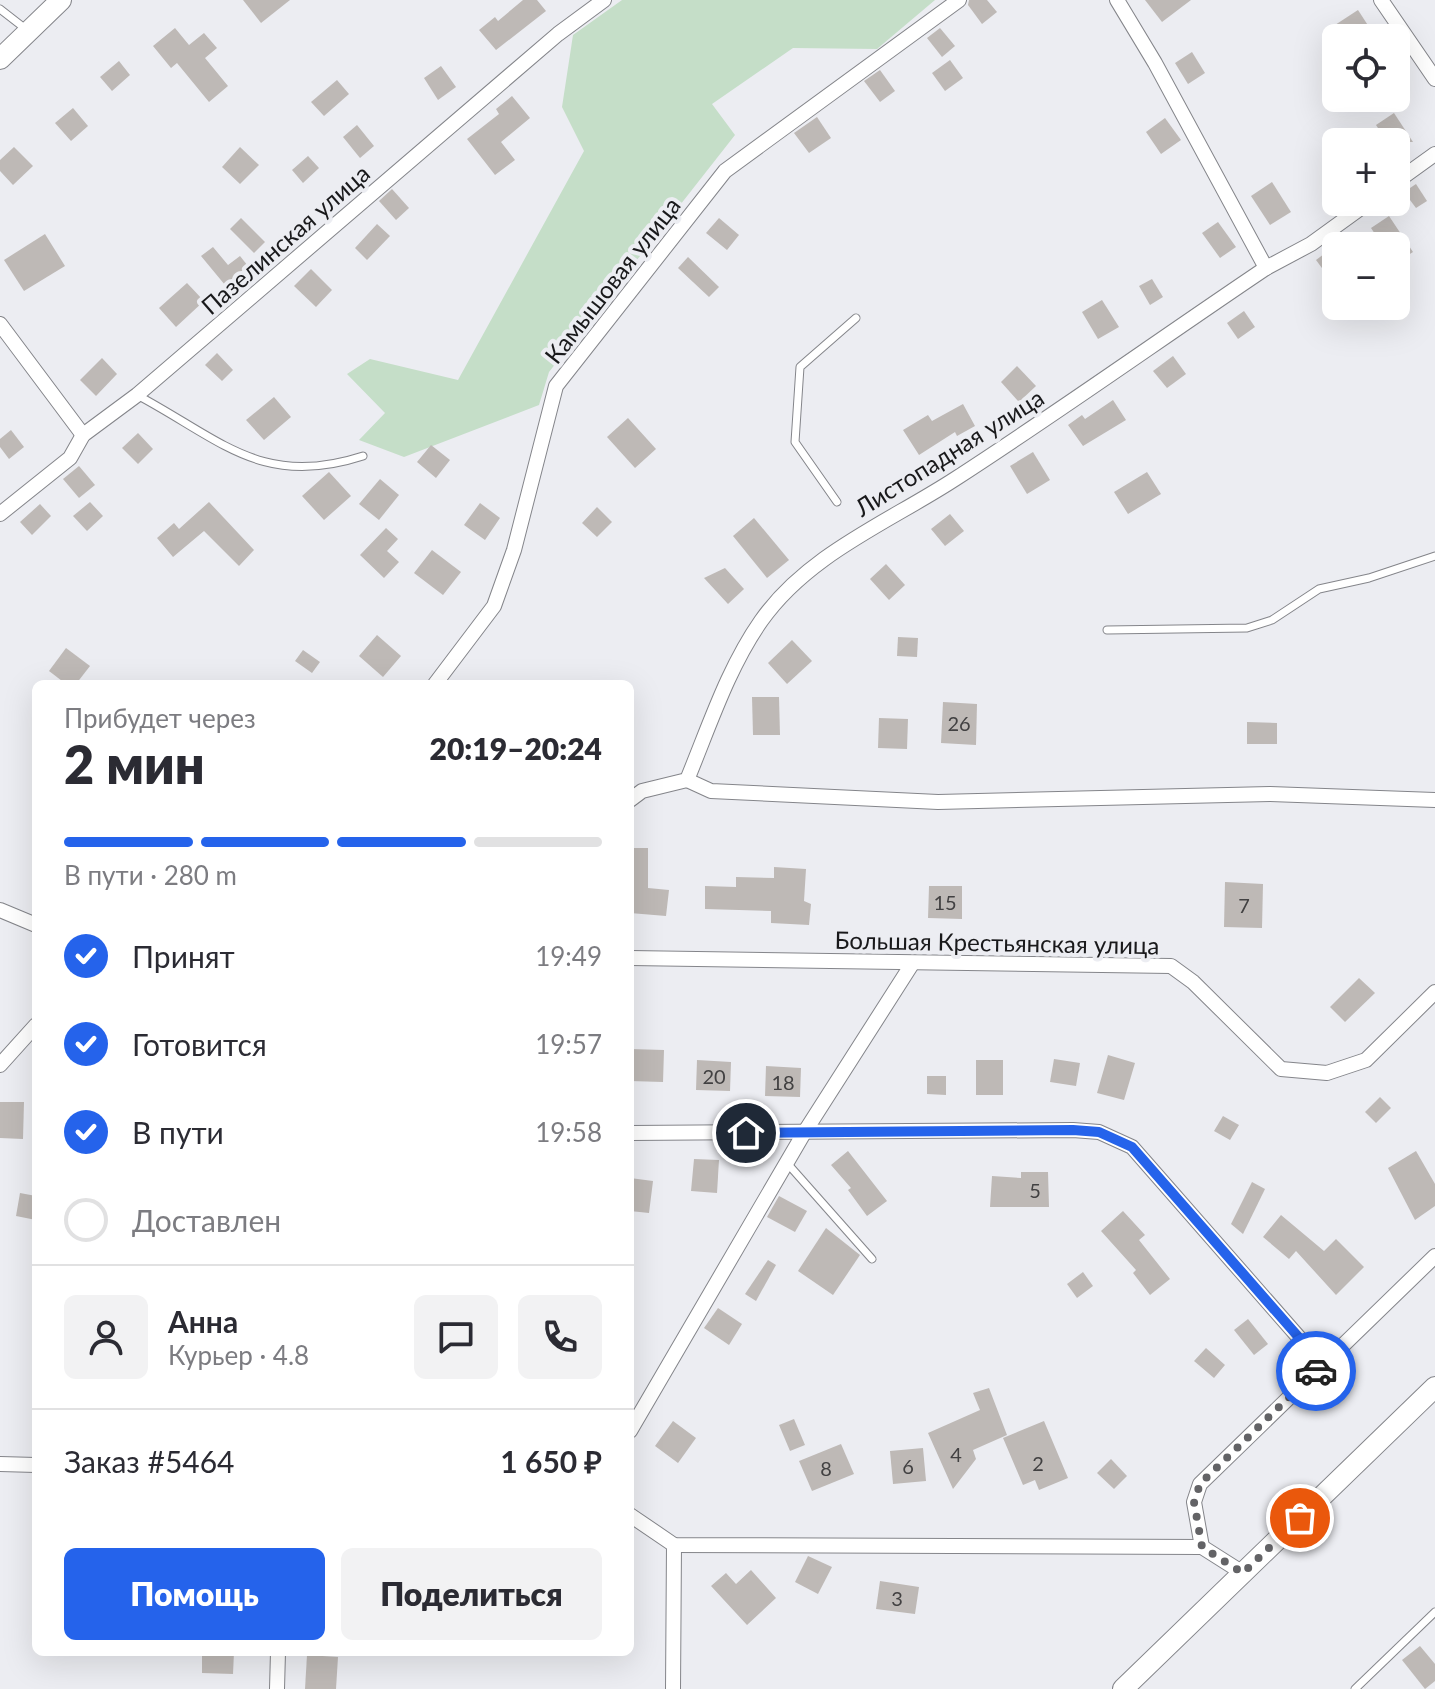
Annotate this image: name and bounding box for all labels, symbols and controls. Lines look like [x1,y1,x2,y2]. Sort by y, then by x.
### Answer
map controls [1322,24,1410,320]
button: locate [1322,24,1410,112]
button: + [1322,128,1410,216]
street label: Пазелинская улица [195,158,375,320]
street label: Камышовая улица [538,191,686,369]
button: − [1322,232,1410,320]
street label: Листопадная улица [848,382,1049,522]
text: Прибудет через [64,702,256,734]
house number: 26 [947,711,971,735]
text: 20:19–20:24 [429,730,602,766]
text: 2 мин [64,733,205,795]
text: В пути · 280 m [64,859,237,891]
house number: 15 [933,890,957,914]
house number: 7 [1238,893,1250,917]
street label: Большая Крестьянская улица [834,925,1160,959]
icon: check [64,934,108,978]
text: Принят [132,938,235,974]
text: 19:49 [535,940,602,972]
icon: check [64,1022,108,1066]
text: Готовится [132,1026,267,1062]
text: 19:57 [535,1028,602,1060]
house number: 20 [702,1064,726,1088]
house number: 18 [771,1070,795,1094]
pin [712,1099,780,1167]
icon: check [64,1110,108,1154]
icon: home [724,1111,768,1155]
text: В пути [132,1114,224,1150]
text: 19:58 [535,1116,602,1148]
house number: 5 [1029,1178,1041,1202]
text: Доставлен [132,1202,281,1238]
button: person [64,1295,148,1379]
button: chat [414,1295,498,1379]
button: phone [518,1295,602,1379]
text: Анна [168,1303,238,1339]
courier [1276,1331,1356,1411]
text: Курьер · 4.8 [168,1339,309,1371]
icon: car [1294,1349,1338,1393]
house number: 4 [950,1442,962,1466]
text: Заказ #5464 [64,1443,235,1479]
text: 1 650 ₽ [500,1443,602,1479]
house number: 2 [1032,1451,1044,1475]
house number: 6 [902,1454,914,1478]
house number: 8 [820,1456,832,1480]
pin [1266,1484,1334,1552]
icon: bag [1278,1496,1322,1540]
button: Помощь [64,1548,325,1640]
button: Поделиться [341,1548,602,1640]
house number: 3 [891,1586,903,1610]

